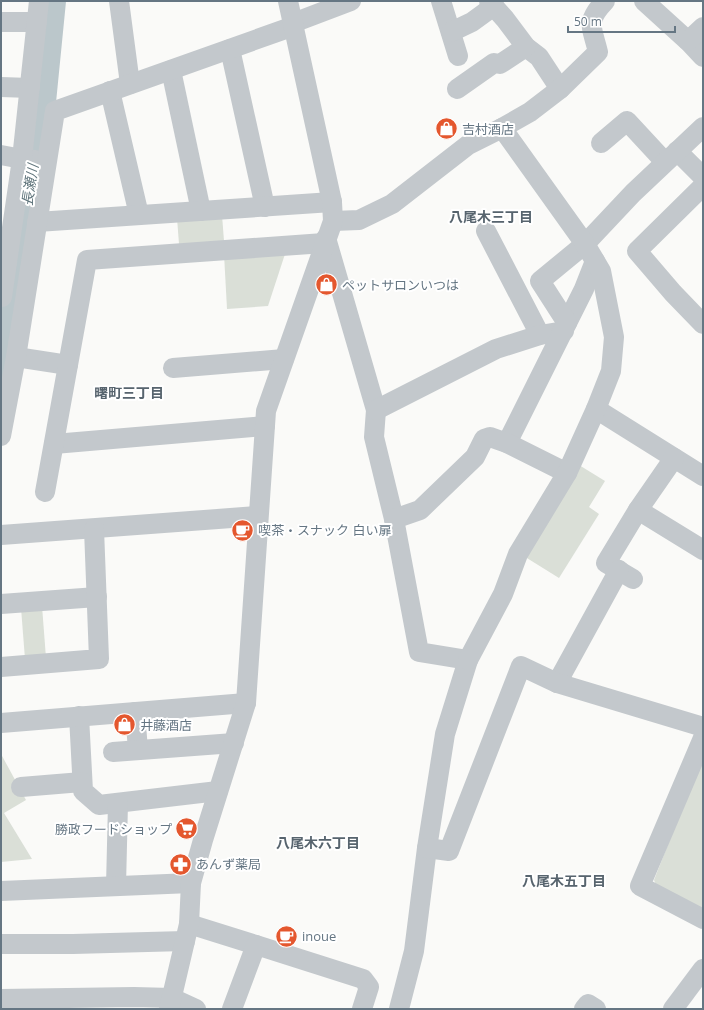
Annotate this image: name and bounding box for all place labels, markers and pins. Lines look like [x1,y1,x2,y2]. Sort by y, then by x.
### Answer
shop icon: 吉村酒店 [434,116,460,142]
place label: 吉村酒店 [462,120,514,138]
shop icon: ペットサロンいつは [314,272,340,298]
place label: ペットサロンいつは [342,276,459,294]
cafe icon: 喫茶・スナック 白い扉 [230,517,256,543]
place label: 喫茶・スナック 白い扉 [258,521,391,539]
shop icon: 井藤酒店 [111,712,137,738]
place label: 井藤酒店 [140,716,192,734]
supermarket icon: 勝政フードショップ [174,816,200,842]
place label: 勝政フードショップ [55,820,172,838]
pharmacy icon: あんず薬局 [167,851,193,877]
place label: あんず薬局 [196,855,261,873]
cafe icon: inoue [274,923,300,949]
place label: inoue [302,927,336,945]

